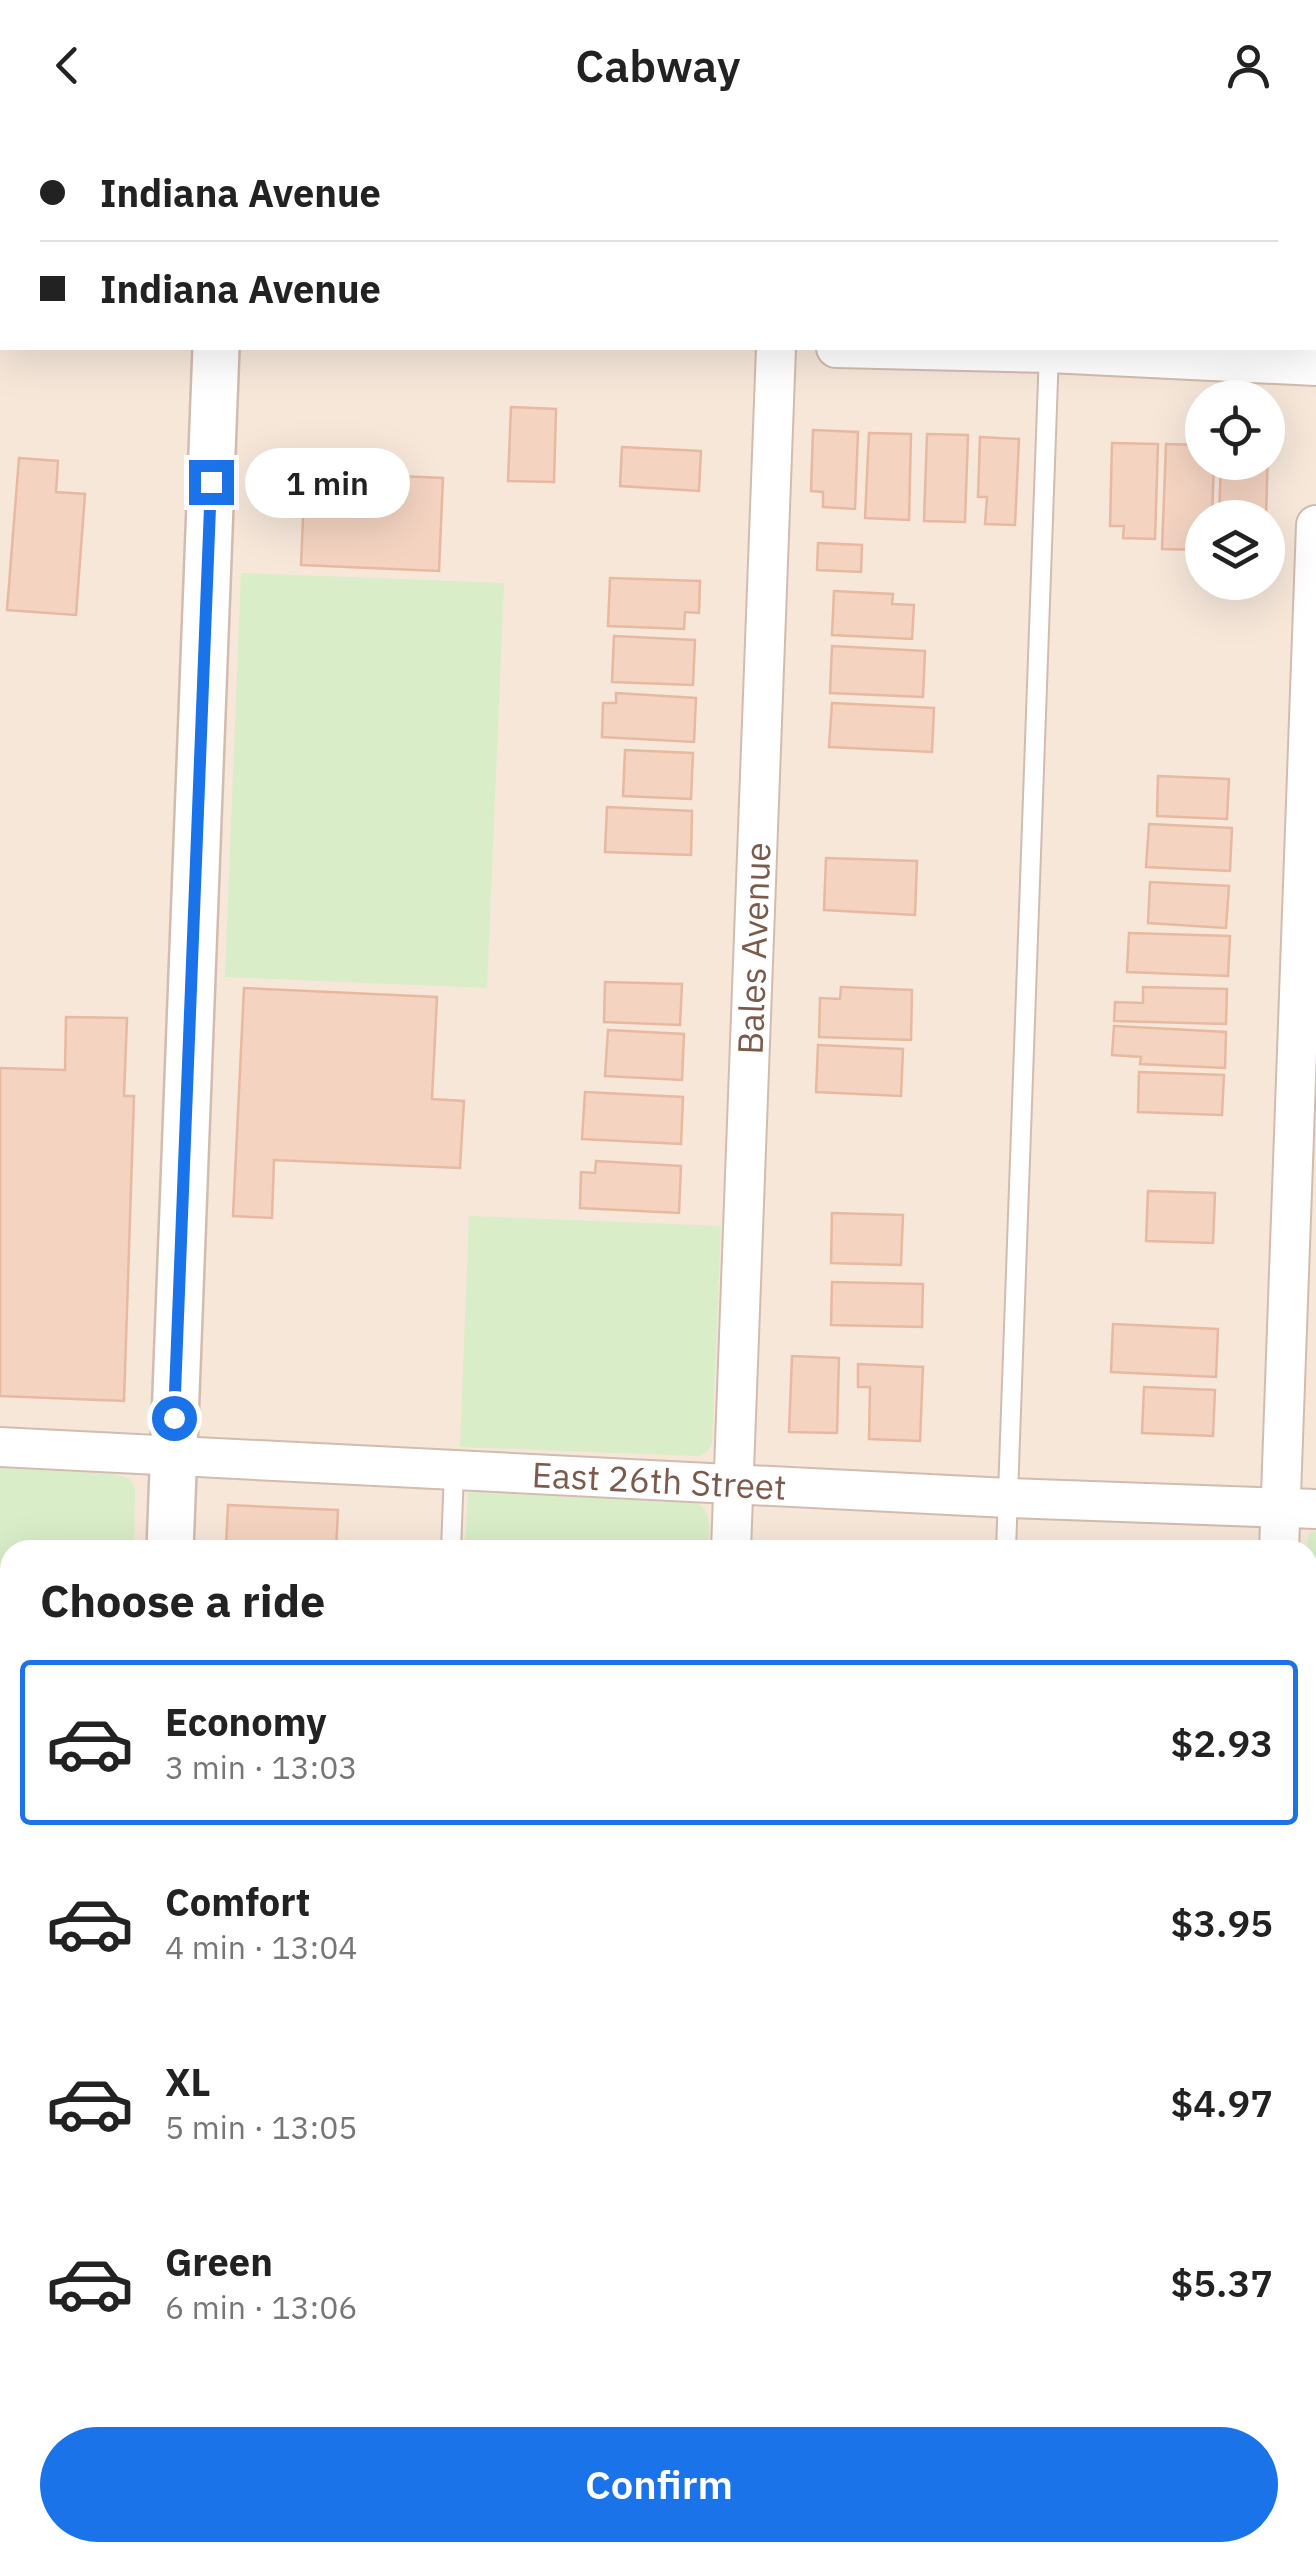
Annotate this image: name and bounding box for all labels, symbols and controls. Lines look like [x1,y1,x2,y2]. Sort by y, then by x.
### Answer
text: Cabway [575,36,741,94]
icon: back [40,38,95,93]
icon: person [1221,38,1276,93]
text: Indiana Avenue [100,168,381,217]
text: Indiana Avenue [100,264,381,313]
map controls [1185,380,1285,600]
button: locate [1185,380,1285,480]
callout: 1 min [246,447,411,517]
route end [189,460,234,505]
text: 1 min [286,462,369,504]
button: layers [1185,500,1285,600]
street label: Bales Avenue [727,841,780,1055]
route start [152,1396,197,1441]
street label: East 26th Street [531,1451,788,1510]
text: Choose a ride [40,1571,325,1629]
text: Economy [165,1697,327,1746]
icon: car [45,1698,135,1788]
text: $2.93 [1170,1718,1273,1767]
text: 3 min · 13:03 [165,1746,358,1788]
text: Comfort [165,1877,310,1926]
icon: car [45,1878,135,1968]
text: $3.95 [1170,1898,1273,1947]
text: 4 min · 13:04 [165,1926,358,1968]
text: XL [165,2057,211,2106]
icon: car [45,2058,135,2148]
text: $4.97 [1170,2078,1273,2127]
text: 5 min · 13:05 [165,2106,358,2148]
text: Green [165,2237,273,2286]
icon: car [45,2238,135,2328]
text: $5.37 [1170,2258,1273,2307]
text: 6 min · 13:06 [165,2286,358,2328]
button: Confirm [40,2427,1278,2542]

